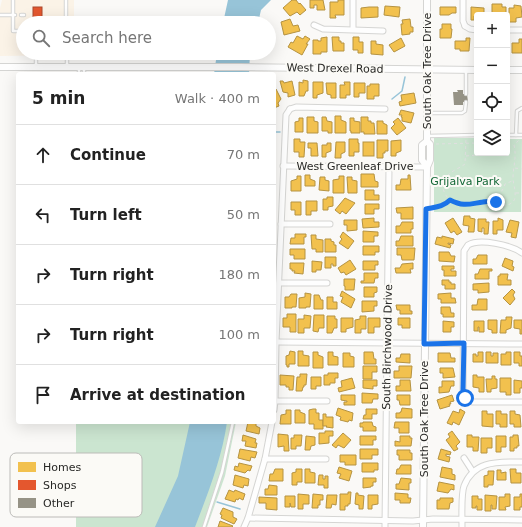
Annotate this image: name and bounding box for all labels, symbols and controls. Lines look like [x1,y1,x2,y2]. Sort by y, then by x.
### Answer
map controls [474,12,510,156]
button: + [474,12,510,48]
street label: South Oak Tree Drive [421,13,434,129]
search box [16,16,276,60]
icon: search [30,27,52,49]
text: Search here [62,29,152,47]
button: − [474,48,510,84]
street label: West Drexel Road [286,61,384,76]
button: locate [474,84,510,120]
text: 5 min [32,88,85,108]
text: Walk · 400 m [175,91,260,106]
button: layers [474,120,510,156]
icon: ahead [32,144,54,166]
text: Continue [70,146,146,164]
text: 70 m [227,147,260,162]
street label: West Greenleaf Drive [296,160,414,173]
park label: Grijalva Park [430,175,500,188]
route end [487,193,505,211]
icon: left [32,204,54,226]
text: Turn left [70,206,142,224]
text: 50 m [227,207,260,222]
icon: right [32,264,54,286]
text: Turn right [70,266,154,284]
text: 180 m [218,267,260,282]
street label: South Birchwood Drive [380,284,395,410]
icon: right [32,324,54,346]
text: Turn right [70,326,154,344]
text: 100 m [218,327,260,342]
street label: South Oak Tree Drive [418,361,431,477]
icon: arrive [32,384,54,406]
text: Arrive at destination [70,386,245,404]
route start [456,389,474,407]
legend [10,453,142,517]
text: Homes [43,461,81,474]
text: Shops [43,479,77,492]
text: Other [43,497,75,510]

